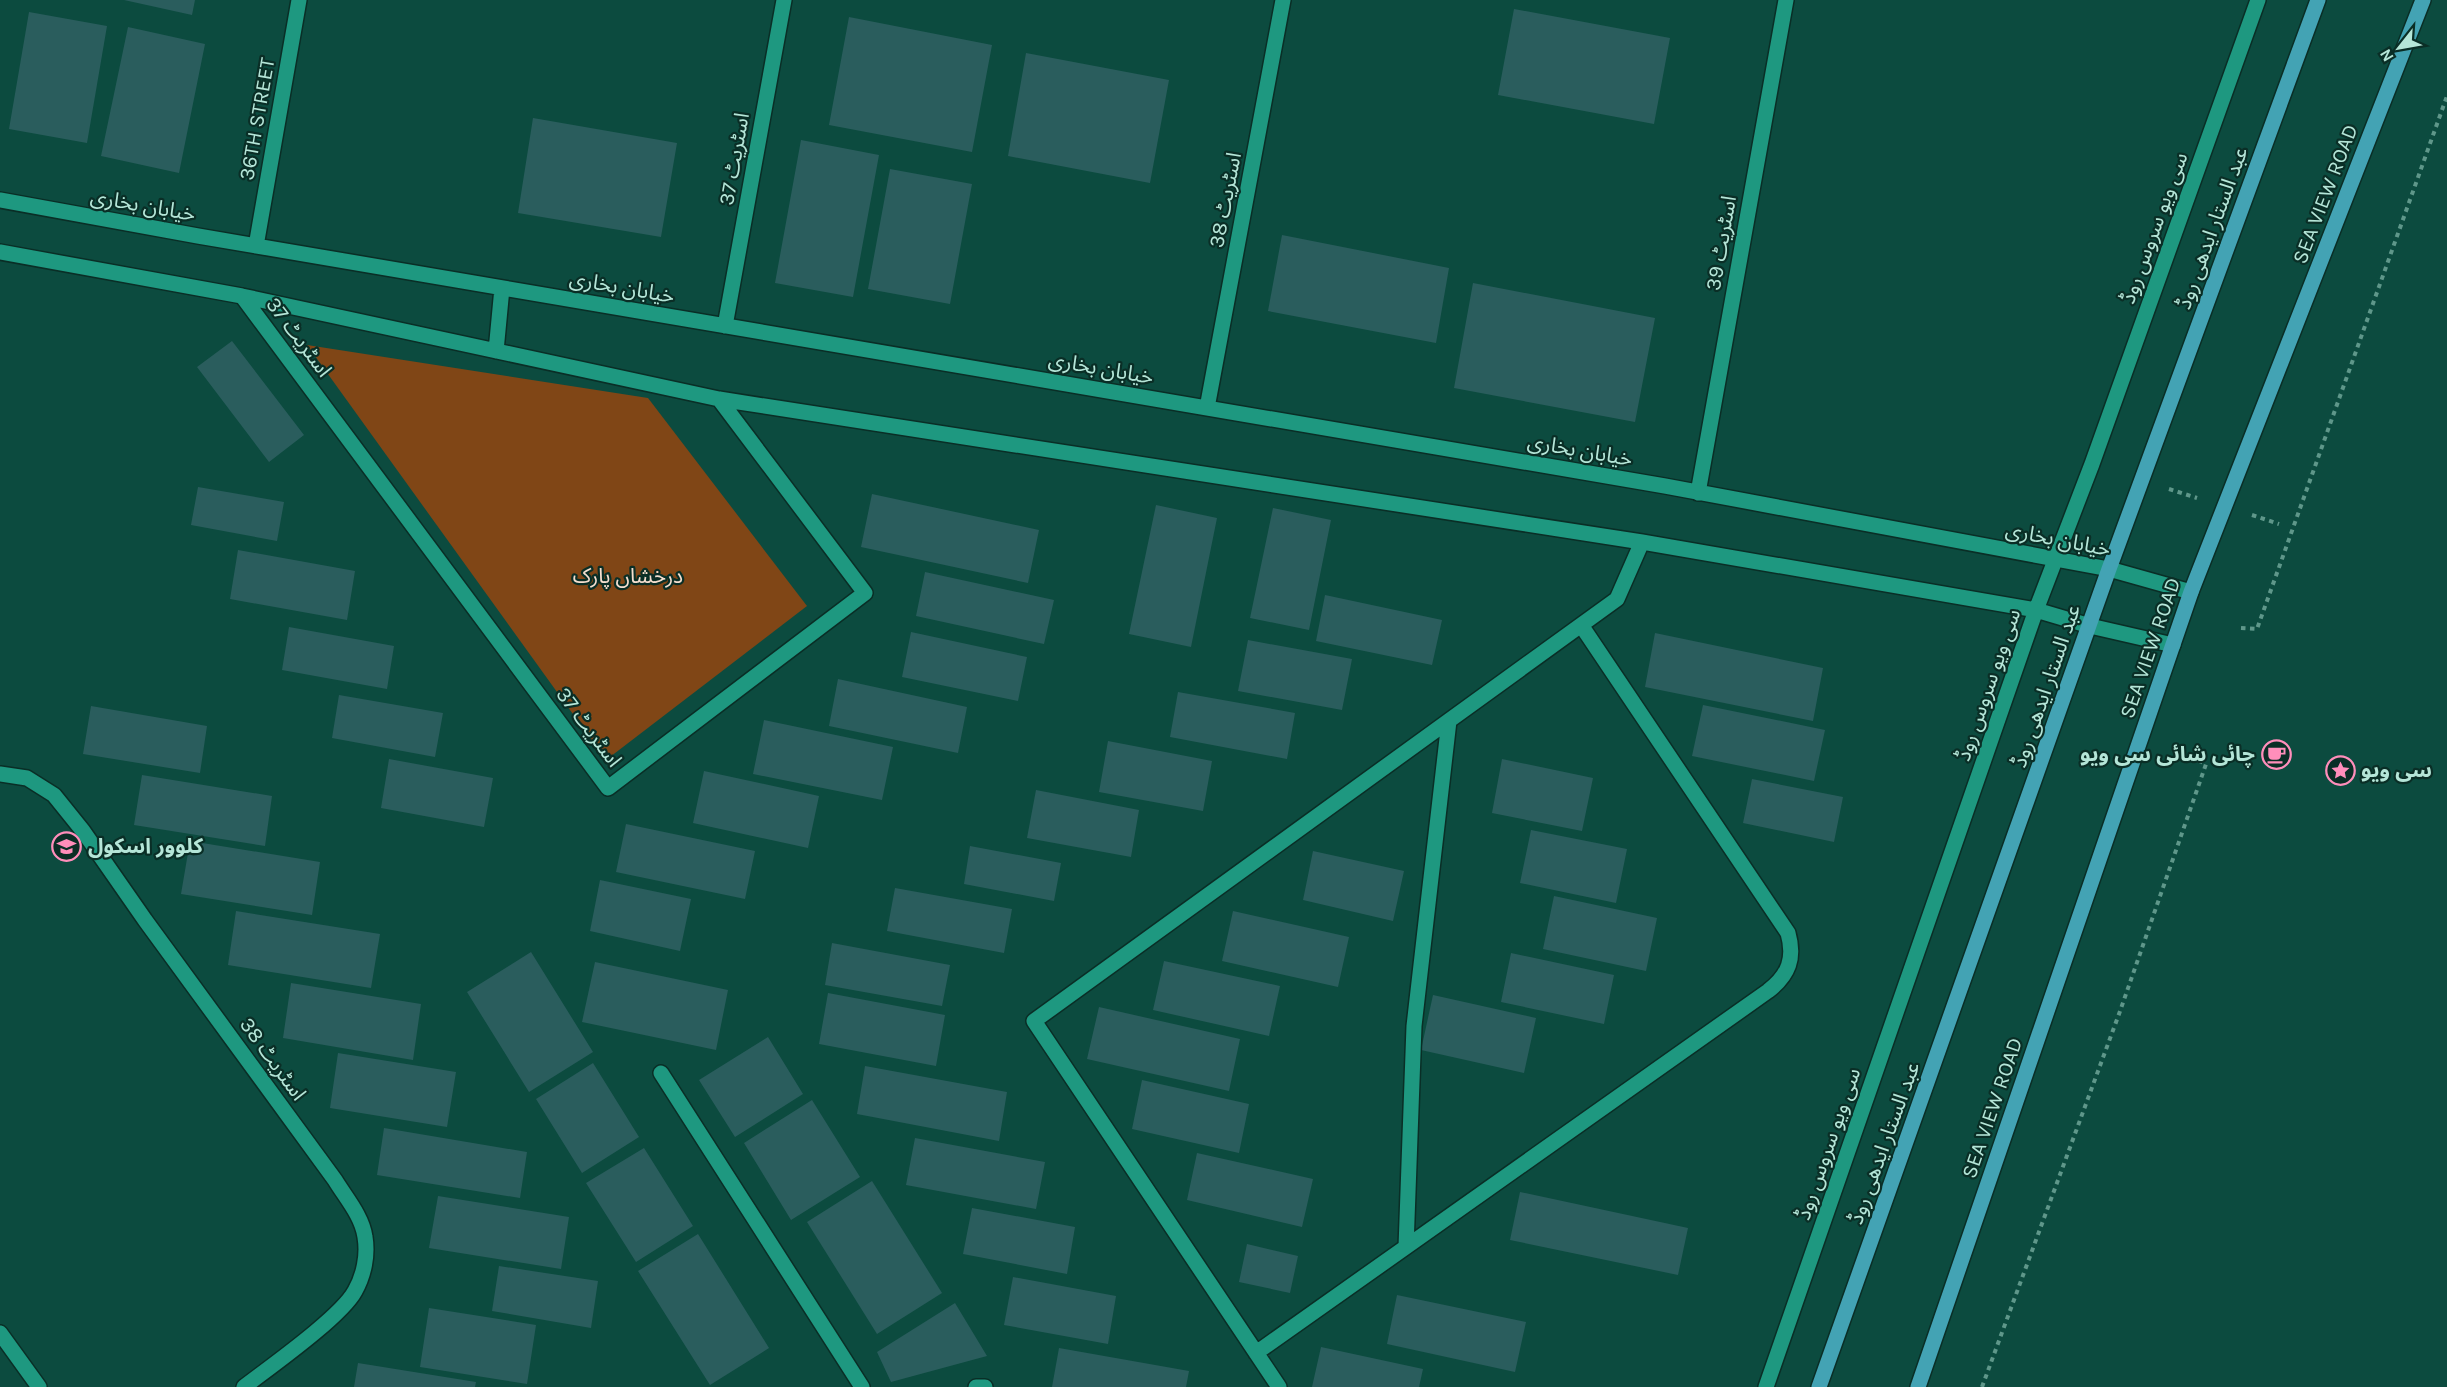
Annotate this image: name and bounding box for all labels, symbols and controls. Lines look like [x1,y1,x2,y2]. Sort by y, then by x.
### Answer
north arrow [2369,18,2429,78]
text: N [2375,46,2398,65]
street label: 36TH STREET [234,55,280,182]
street label: اسٹریٹ 37 [714,111,754,207]
street label: SEA VIEW ROAD [2287,121,2363,267]
street label: عبد الستار ایدھی روڈ [2171,144,2253,312]
street label: سی ویو سروس روڈ [2116,149,2192,307]
street label: اسٹریٹ 38 [1204,150,1246,250]
street label: خیابان بخاری [89,184,197,226]
street label: اسٹریٹ 39 [1701,194,1741,292]
street label: خیابان بخاری [568,266,676,308]
street label: اسٹریٹ 37 [261,292,337,382]
street label: خیابان بخاری [1047,347,1155,389]
street label: خیابان بخاری [1526,429,1634,471]
street label: خیابان بخاری [2004,517,2112,561]
park label: درخشاں پارک [573,564,683,589]
street label: SEA VIEW ROAD [2115,575,2185,721]
street label: عبد الستار ایدھی روڈ [2007,601,2085,771]
street label: سی ویو سروس روڈ [1951,606,2025,764]
street label: اسٹریٹ 37 [551,682,627,772]
cafe icon: چائی شائی سی ویو [2260,738,2292,770]
place label: چائی شائی سی ویو [2080,742,2255,768]
place icon: سی ویو [2324,754,2356,786]
place label: سی ویو [2361,758,2432,782]
school or university icon: کلوور اسکول [51,830,83,862]
place label: کلوور اسکول [88,834,204,858]
street label: اسٹریٹ 38 [235,1013,311,1105]
street label: SEA VIEW ROAD [1957,1035,2027,1181]
street label: عبد الستار ایدھی روڈ [1843,1059,1925,1227]
street label: سی ویو سروس روڈ [1791,1065,1865,1223]

